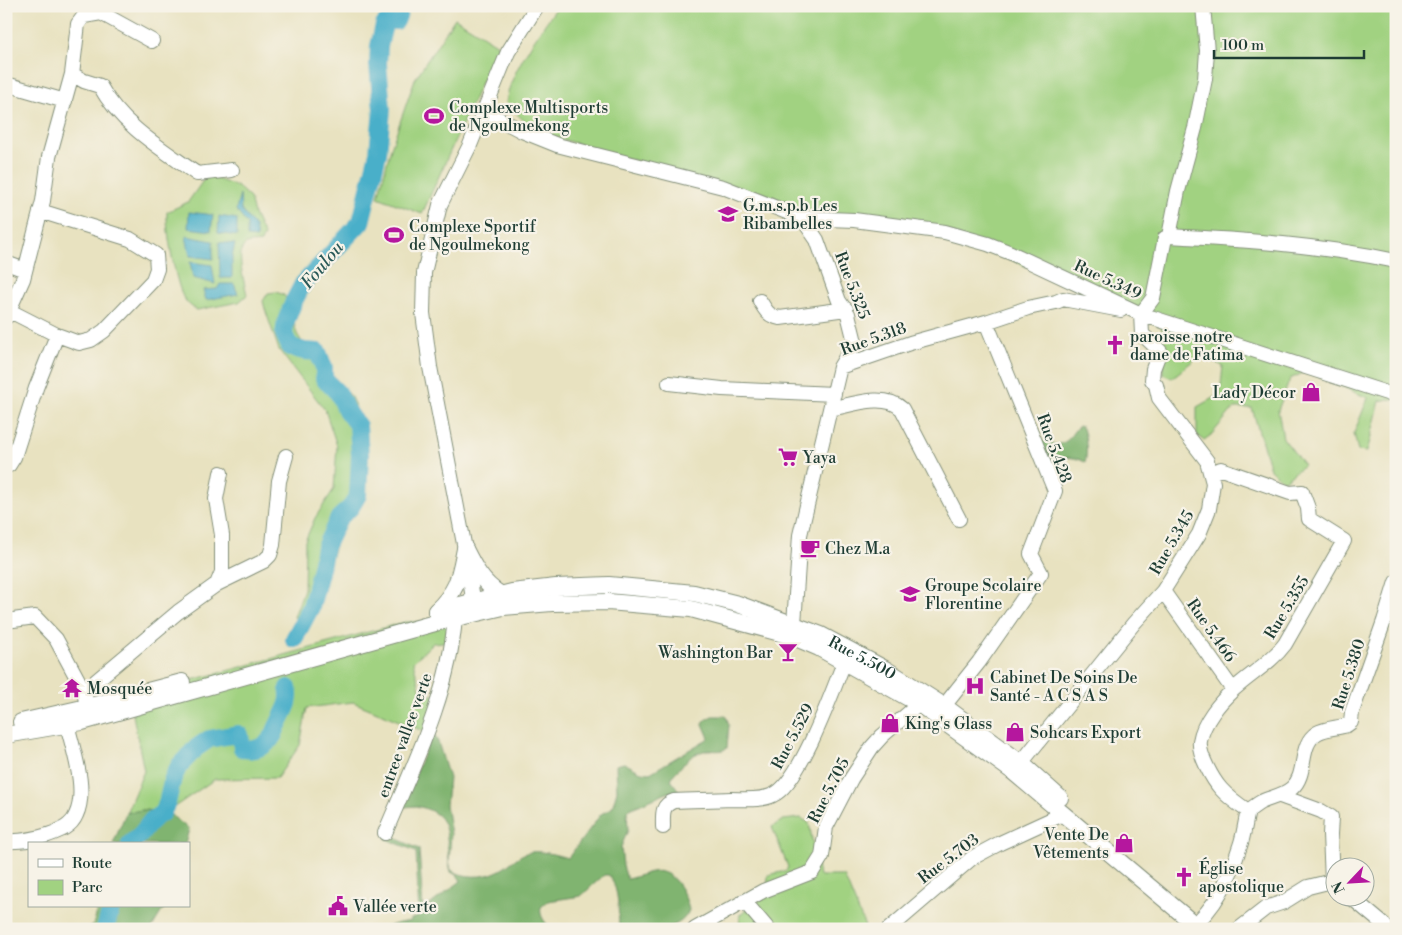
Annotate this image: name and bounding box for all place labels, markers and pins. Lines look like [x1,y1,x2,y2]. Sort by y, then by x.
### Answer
place label: Complexe Multisports de Ngoulmekong [449,98,608,136]
sports icon: Complexe Multisports de Ngoulmekong [423,105,445,127]
place label: G.m.s.p.b Les Ribambelles [743,196,838,234]
school or university icon: G.m.s.p.b Les Ribambelles [717,203,739,225]
place label: Complexe Sportif de Ngoulmekong [409,217,537,255]
sports icon: Complexe Sportif de Ngoulmekong [383,224,405,246]
place label: paroisse notre dame de Fatima [1130,327,1245,365]
church icon: paroisse notre dame de Fatima [1104,334,1126,356]
shop icon: Lady Décor [1300,381,1322,403]
place label: Lady Décor [1212,383,1296,403]
supermarket icon: Yaya [777,446,799,468]
place label: Yaya [802,448,837,468]
cafe icon: Chez M.a [799,537,821,559]
place label: Chez M.a [825,539,891,559]
place label: Groupe Scolaire Florentine [925,576,1041,614]
school or university icon: Groupe Scolaire Florentine [899,583,921,605]
bar icon: Washington Bar [777,641,799,663]
place label: Washington Bar [657,643,773,663]
place label: Cabinet De Soins De Santé - A C S A S [990,668,1138,706]
hospital icon: Cabinet De Soins De Santé - A C S A S [964,675,986,697]
temple icon: Mosquée [61,677,83,699]
place label: Mosquée [87,679,152,699]
shop icon: King's Glass [879,712,901,734]
place label: King's Glass [905,714,992,734]
shop icon: Sohcars Export [1004,721,1026,743]
place label: Sohcars Export [1030,723,1142,743]
place label: Vente De Vêtements [1032,825,1109,863]
shop icon: Vente De Vêtements [1113,832,1135,854]
place label: Église apostolique [1199,857,1284,897]
church icon: Église apostolique [1173,866,1195,888]
public building icon: Vallée verte [327,895,349,917]
place label: Vallée verte [352,897,437,917]

